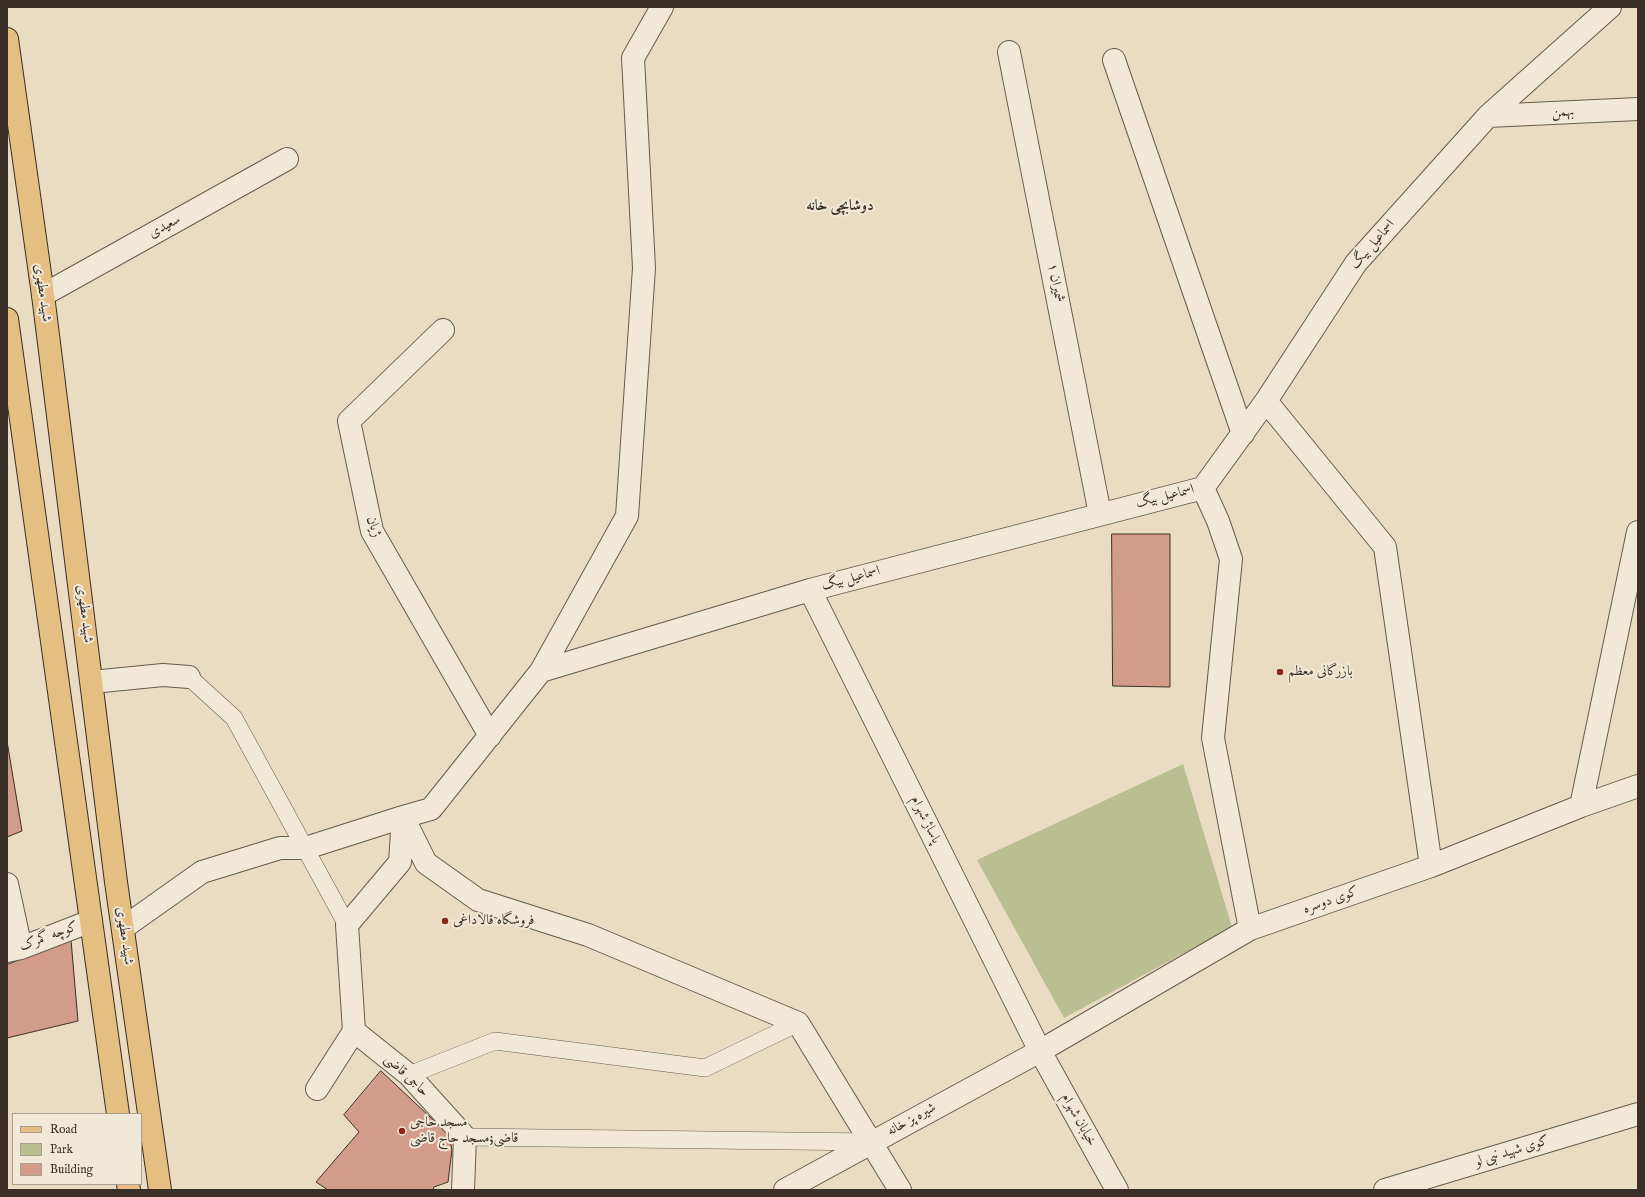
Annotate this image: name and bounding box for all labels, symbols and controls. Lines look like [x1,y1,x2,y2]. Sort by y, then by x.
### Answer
street label: بهمن [1551,104,1575,122]
district label: دوشابچی خانه [806,198,874,216]
street label: سعیدی [146,211,184,243]
street label: اسماعیل بیگ [1347,217,1399,273]
street label: شمیران ۱ [1043,262,1067,304]
street label: شهید مطهری [30,263,54,323]
street label: اسماعیل بیگ [1134,482,1196,512]
street label: ژیان [362,514,384,540]
street label: اسماعیل بیگ [820,563,882,595]
street label: شهید مطهری [72,584,96,644]
place label: بازرگانی معظم [1288,664,1353,680]
marker: بازرگانی معظم [1275,667,1285,677]
street label: پاساژ شهرام [906,793,944,847]
street label: کوی دوسره [1301,884,1361,918]
street label: شهید مطهری [112,906,136,966]
place label: فروشگاه قالاداغی [453,913,534,929]
marker: فروشگاه قالاداغی [440,916,450,926]
street label: کوچه گمرک [17,919,81,955]
street label: حاجی قاضی [380,1051,432,1101]
street label: خیابان شهرام [1057,1090,1099,1150]
street label: شیره پز خانه [885,1100,939,1140]
legend [12,1113,142,1185]
place label: مسجد حاجی قاضی;مسجد حاج قاضی [410,1115,518,1148]
text: Road [50,1122,77,1137]
marker: مسجد حاجی قاضی;مسجد حاج قاضی [397,1126,407,1136]
street label: کوی شهید نبی لو [1473,1133,1551,1171]
text: Park [50,1142,73,1157]
text: Building [50,1162,93,1177]

